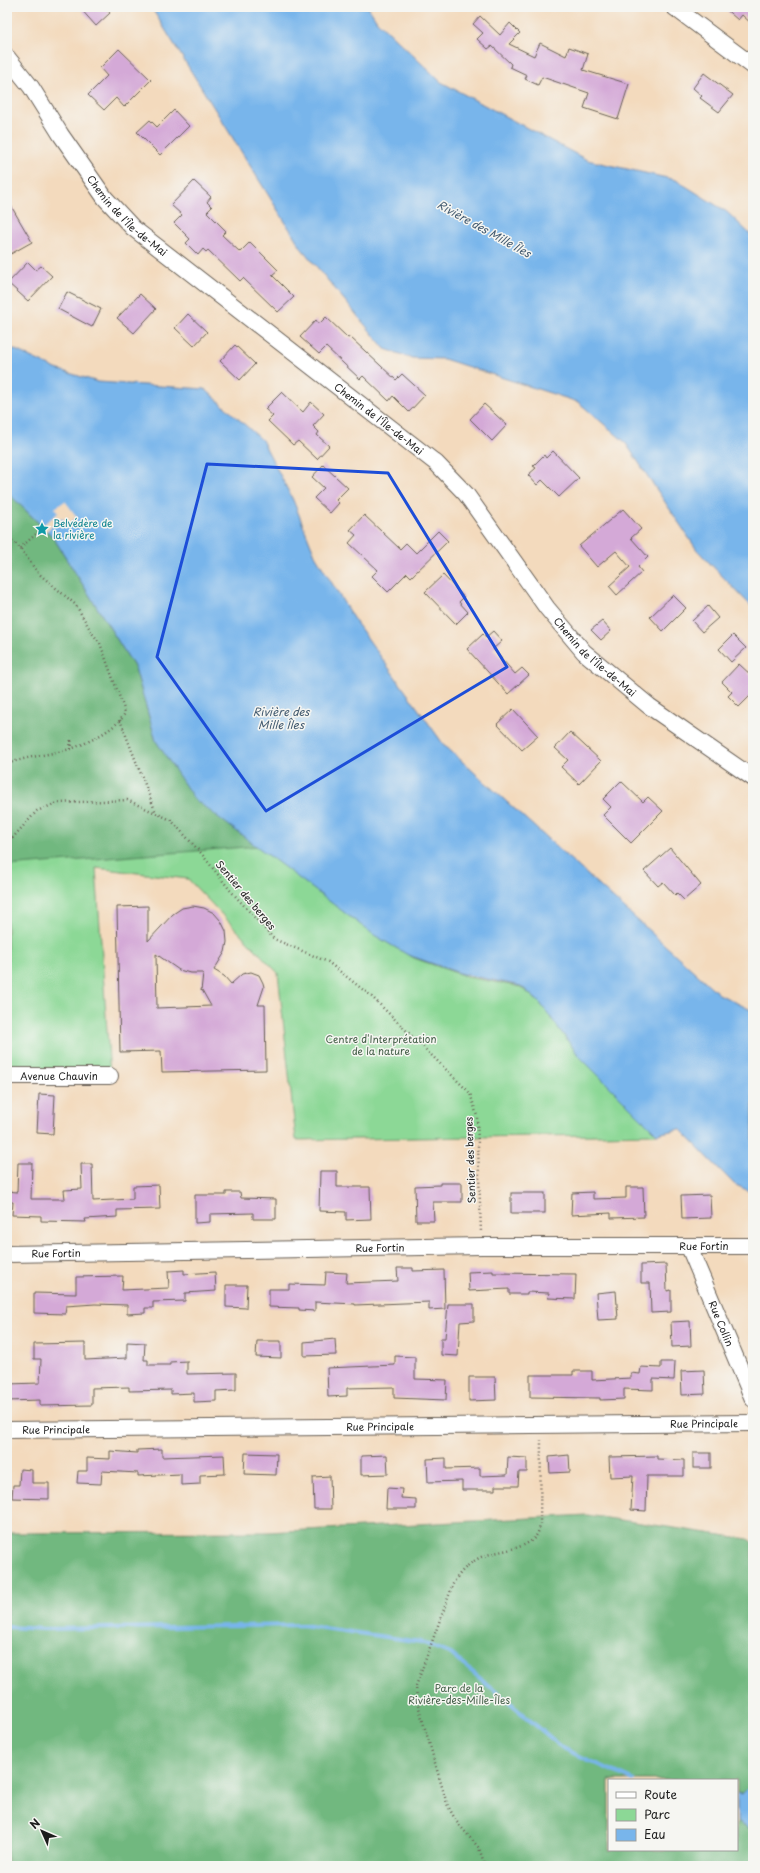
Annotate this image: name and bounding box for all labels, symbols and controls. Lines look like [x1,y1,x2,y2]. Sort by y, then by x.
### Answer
street label: Chemin de l'Île-de-Mai [84,172,171,259]
water label: Rivière des Mille Îles [434,196,535,262]
street label: Chemin de l'Île-de-Mai [331,379,427,458]
place label: Belvédère de la rivière [53,515,113,542]
place icon: Belvédère de la rivière [34,521,50,537]
street label: Chemin de l'Île-de-Mai [551,614,640,700]
water label: Rivière des Mille Îles [253,703,310,733]
street label: Sentier des berges [213,857,280,933]
park label: Centre d'Interprétation de la nature [326,1031,436,1058]
street label: Avenue Chauvin [20,1068,98,1083]
street label: Sentier des berges [460,1116,479,1204]
street label: Rue Fortin [679,1238,729,1253]
street label: Rue Fortin [355,1239,405,1255]
street label: Rue Fortin [31,1245,81,1261]
street label: Rue Collin [705,1298,738,1348]
street label: Rue Principale [670,1415,738,1431]
street label: Rue Principale [346,1418,414,1434]
street label: Rue Principale [22,1421,90,1437]
park label: Parc de la Rivière-des-Mille-Îles [408,1680,510,1707]
legend [608,1779,738,1851]
text: Route [644,1785,677,1803]
text: Parc [644,1805,670,1823]
north arrow [22,1811,62,1851]
text: N [25,1814,44,1833]
text: Eau [644,1825,666,1843]

